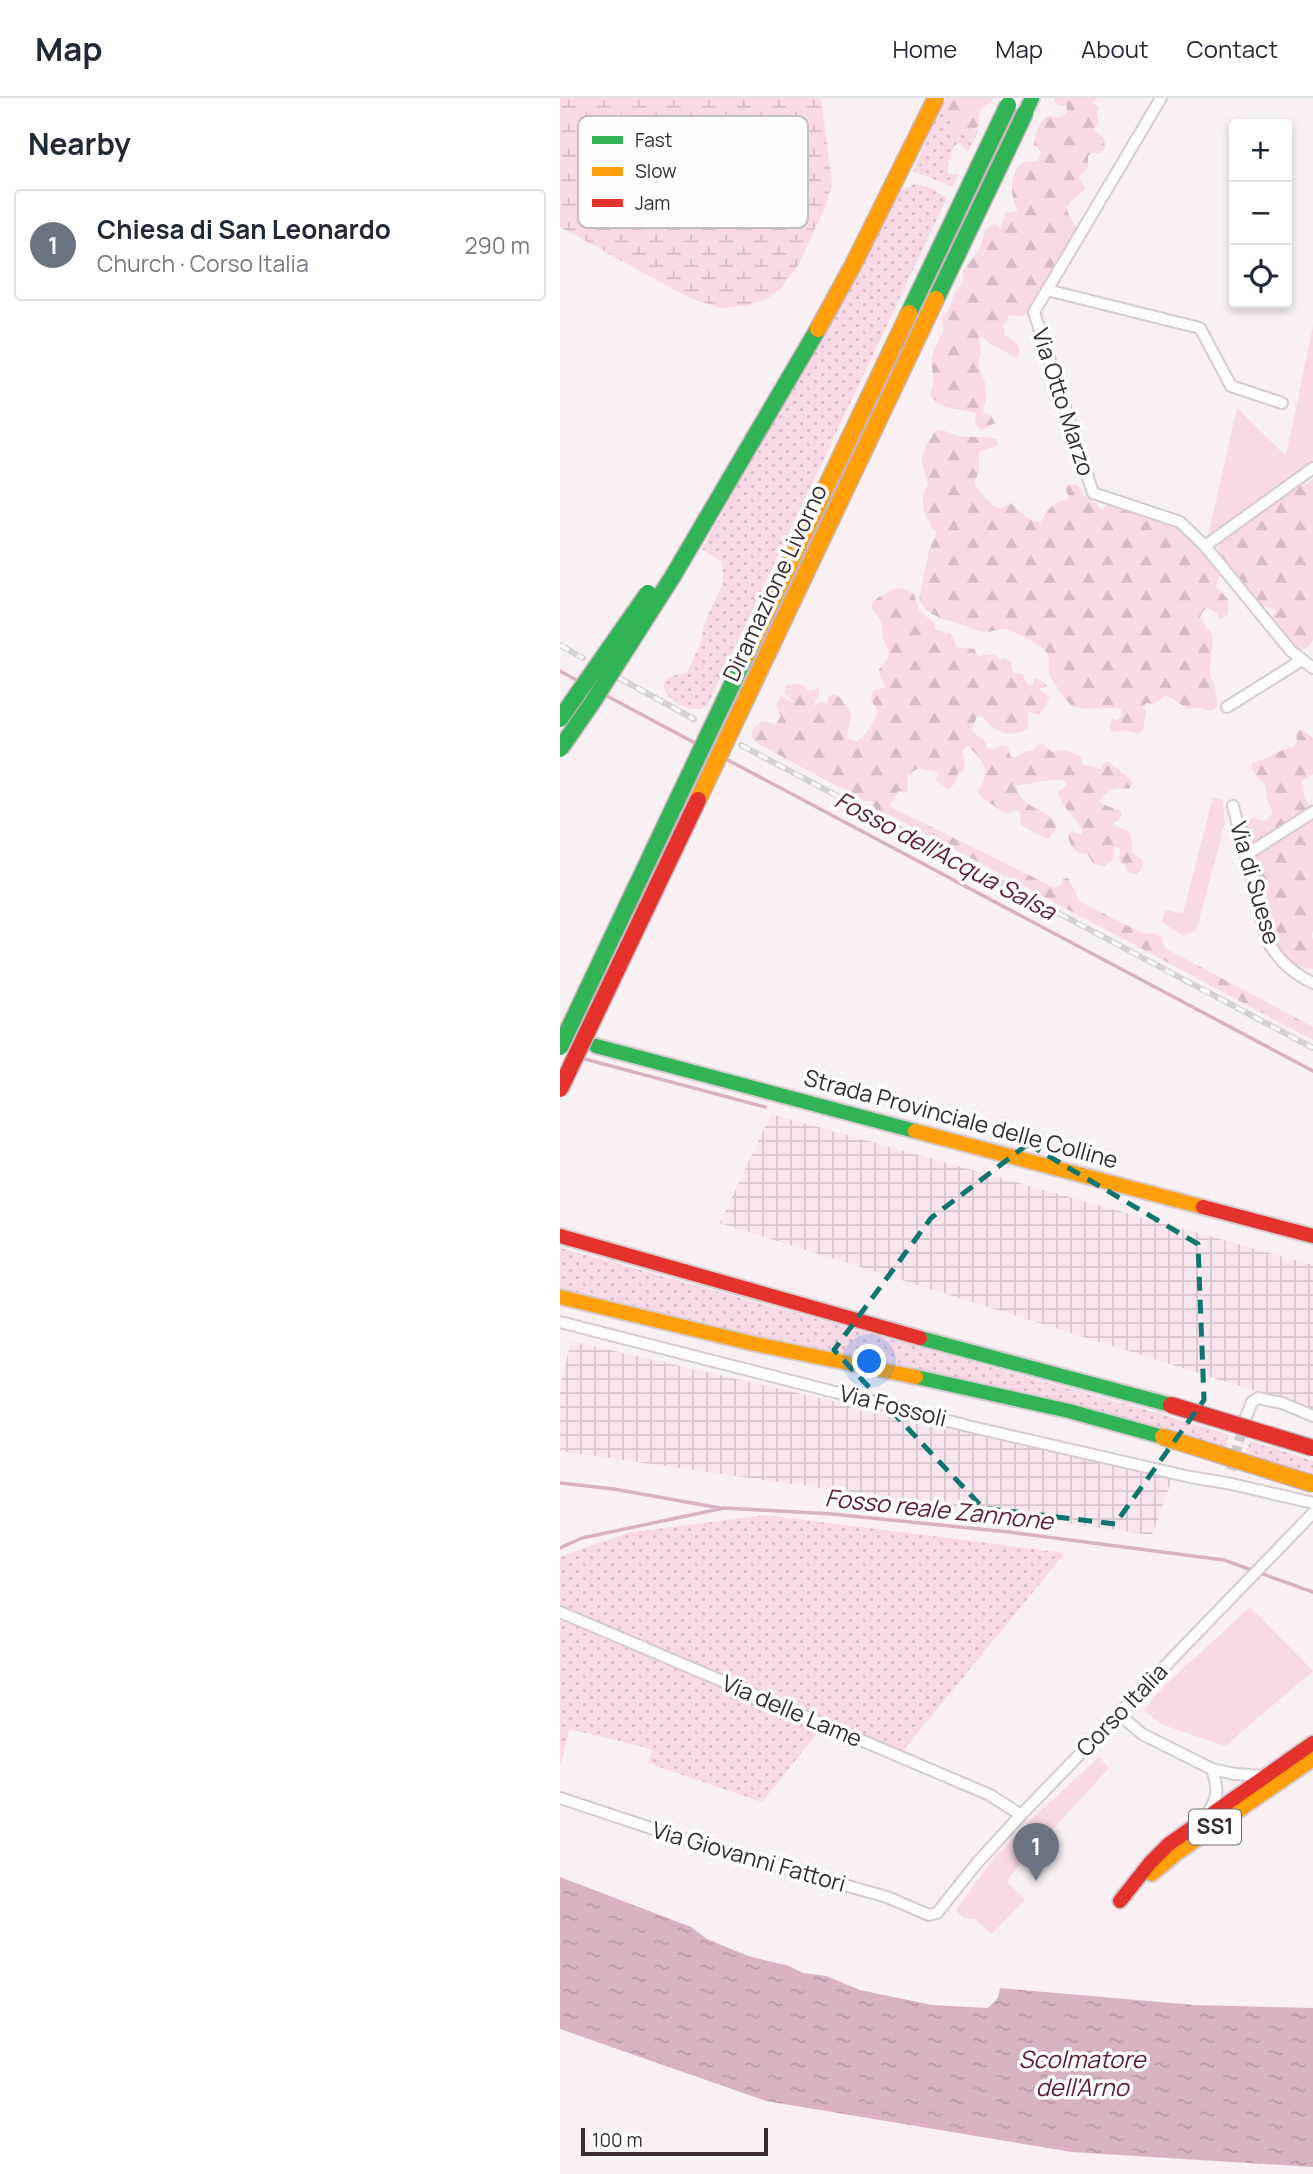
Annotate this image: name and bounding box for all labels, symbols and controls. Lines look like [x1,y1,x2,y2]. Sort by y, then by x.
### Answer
text: Map [35,26,103,71]
text: Home [892,32,957,65]
text: Map [995,32,1043,65]
text: About [1081,32,1149,65]
text: Contact [1187,32,1278,65]
legend [578,116,808,228]
map controls [1229,119,1292,308]
button: + [1229,119,1292,182]
text: Nearby [28,123,131,164]
text: Fast [635,127,672,153]
text: Slow [635,158,677,184]
button: − [1229,182,1292,245]
text: Jam [635,190,670,216]
text: Chiesa di San Leonardo [97,211,391,247]
text: 1 [48,229,58,261]
text: 290 m [464,229,530,261]
button: locate [1229,245,1292,308]
text: Church · Corso Italia [97,247,309,279]
street label: Via Otto Marzo [1025,324,1103,480]
street label: Diramazione Livorno [714,479,834,686]
water label: Fosso dell'Acqua Salsa [829,782,1063,928]
street label: Via di Suese [1223,817,1289,948]
street label: Strada Provinciale delle Colline [801,1061,1122,1175]
your location [852,1344,886,1378]
street label: Via Fossoli [836,1376,950,1434]
water label: Fosso reale Zannone [824,1480,1057,1537]
street label: Corso Italia [1068,1655,1174,1763]
street label: Via delle Lame [717,1666,867,1754]
road number: SS1 [1189,1810,1241,1844]
street label: Via Giovanni Fattori [649,1813,850,1899]
pin: 1 [1013,1823,1059,1881]
water label: Scolmatore dell'Arno [1019,2042,1147,2103]
scale bar [581,2125,768,2157]
text: 100 m [592,2127,643,2153]

